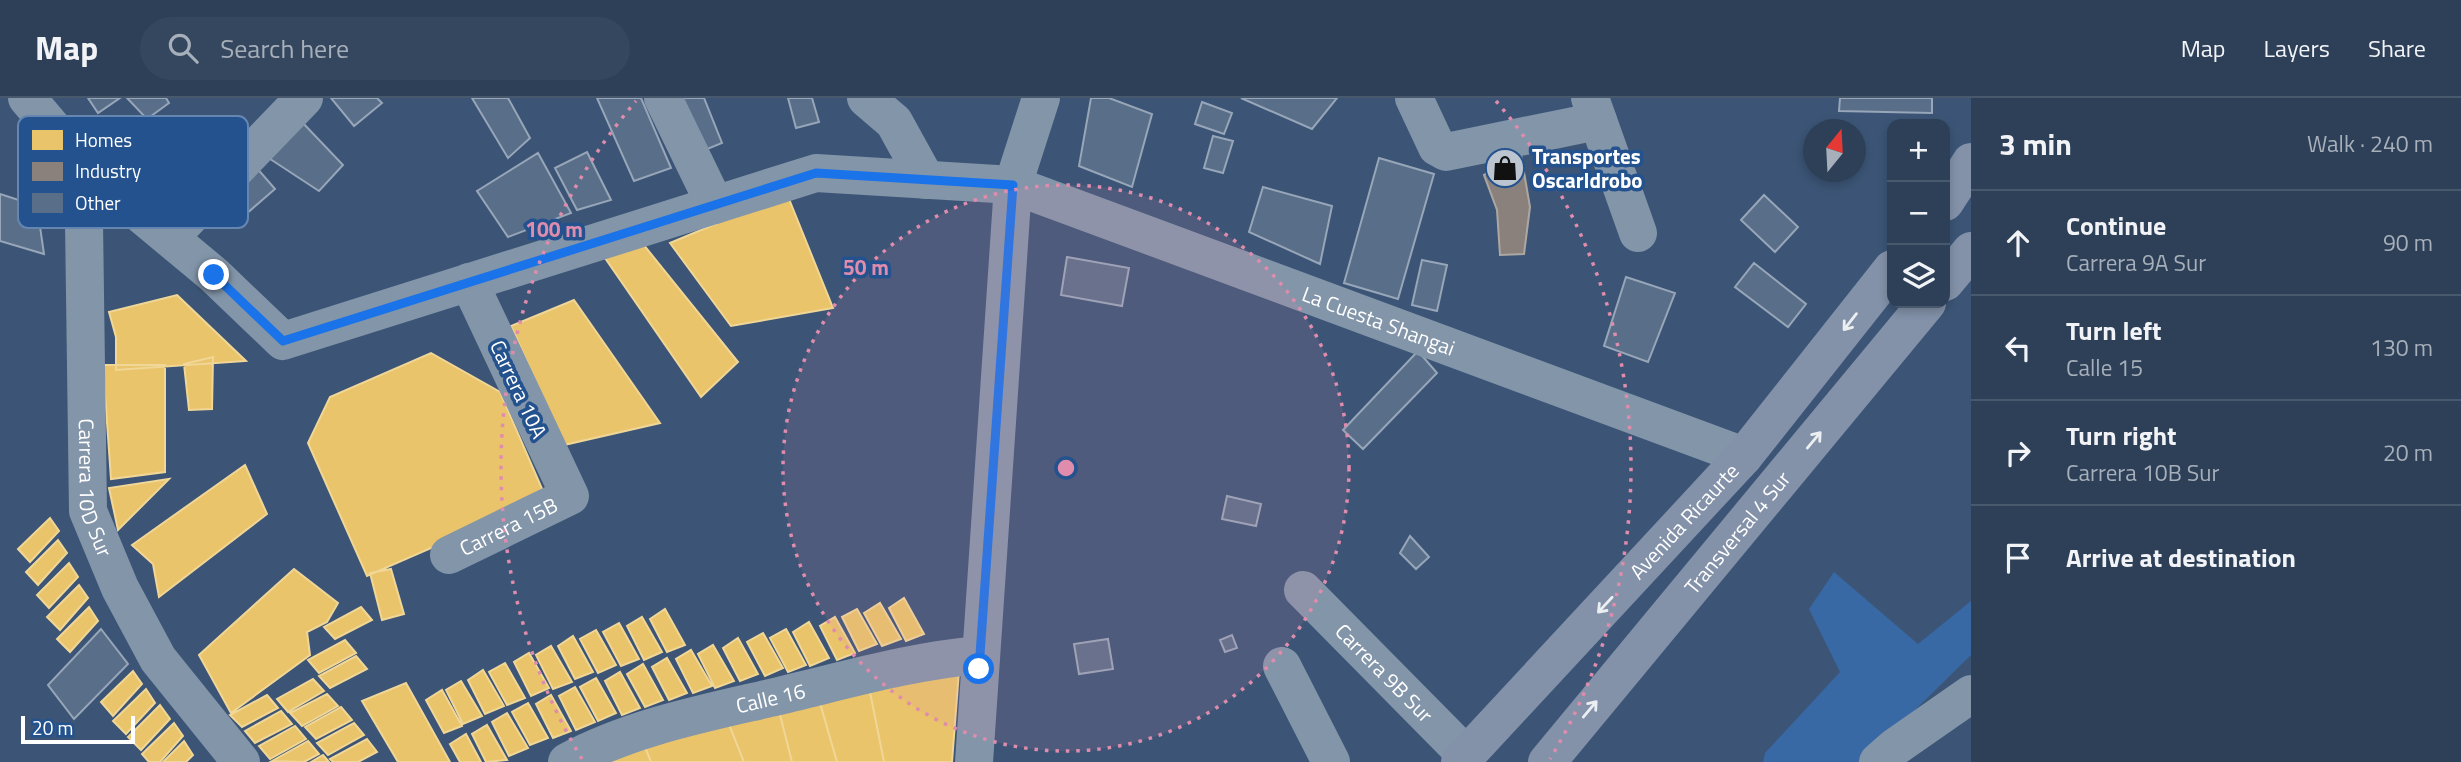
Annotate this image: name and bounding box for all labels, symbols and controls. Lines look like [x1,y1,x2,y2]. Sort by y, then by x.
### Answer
search box [140,17,630,80]
text: Map [35,23,98,73]
icon: search [164,29,202,67]
text: Search here [220,29,349,68]
text: Map [2181,30,2226,66]
text: Layers [2264,30,2330,66]
text: Share [2368,30,2426,66]
legend [18,116,248,228]
north arrow [1803,119,1866,182]
map controls [1887,119,1950,308]
button: + [1887,119,1950,182]
text: 3 min [1999,121,2072,167]
text: Homes [75,125,132,154]
text: Walk · 240 m [2307,126,2433,161]
place label: Transportes OscarIdrobo [1532,140,1643,196]
shop icon: Transportes OscarIdrobo [1484,147,1526,189]
text: Industry [75,156,141,185]
button: − [1887,182,1950,245]
text: Other [75,188,121,217]
text: Continue [2066,206,2166,245]
text: 100 m [525,213,583,245]
icon: ahead [1999,224,2037,262]
text: 90 m [2383,225,2433,260]
button: layers [1887,245,1950,308]
text: Carrera 9A Sur [2066,245,2206,280]
text: 50 m [843,251,889,283]
route end [198,259,229,290]
street label: La Cuesta Shangai [1298,278,1460,364]
text: Turn left [2066,311,2161,350]
one-way arrow [1842,313,1858,331]
icon: left [1999,329,2037,367]
text: 130 m [2370,330,2433,365]
street label: Carrera 10A [482,335,556,444]
text: Calle 15 [2066,350,2143,385]
text: Turn right [2066,416,2177,455]
street label: Carrera 10D Sur [71,418,121,562]
one-way arrow [1806,431,1821,449]
icon: right [1999,434,2037,472]
text: 20 m [2383,435,2433,470]
text: Carrera 10B Sur [2066,455,2220,490]
centre of rings [1054,456,1078,480]
street label: Avenida Ricaurte [1622,456,1746,586]
street label: Transversal 4 Sur [1676,464,1798,601]
street label: Carrera 15B [454,489,563,564]
text: Arrive at destination [2066,538,2296,577]
icon: arrive [1999,539,2037,577]
one-way arrow [1597,596,1614,613]
street label: Carrera 9B Sur [1328,616,1441,729]
route start [963,653,994,684]
street label: Calle 16 [733,674,809,721]
one-way arrow [1583,701,1598,719]
scale bar [21,713,135,745]
text: 20 m [32,713,73,742]

